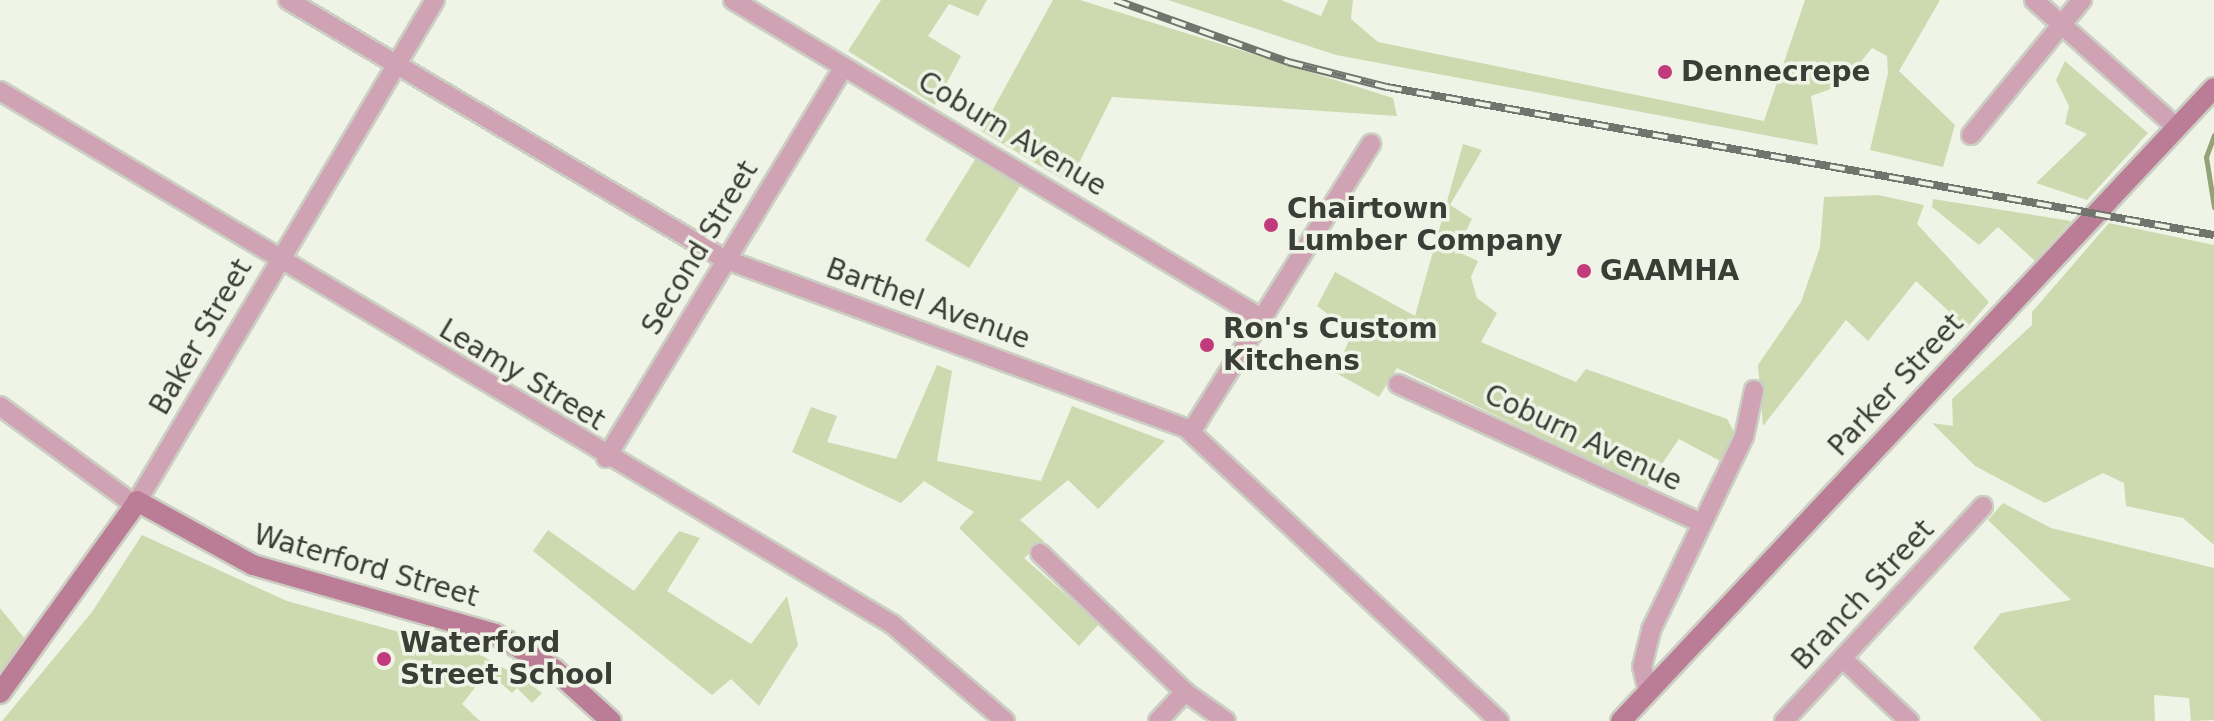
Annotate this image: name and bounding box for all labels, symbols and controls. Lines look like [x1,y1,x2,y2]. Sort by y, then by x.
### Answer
place label: Dennecrepe [1681,55,1871,89]
marker: Dennecrepe [1656,63,1674,81]
street label: Coburn Avenue [912,65,1112,203]
street label: Second Street [635,155,765,341]
place label: Chairtown Lumber Company [1287,192,1563,258]
marker: Chairtown Lumber Company [1262,216,1280,234]
street label: Barthel Avenue [821,252,1035,356]
street label: Baker Street [143,253,259,421]
place label: GAAMHA [1600,254,1739,288]
marker: GAAMHA [1575,262,1593,280]
street label: Parker Street [1822,307,1970,463]
street label: Leamy Street [433,312,611,438]
place label: Ron's Custom Kitchens [1223,312,1438,378]
marker: Ron's Custom Kitchens [1198,336,1216,354]
street label: Coburn Avenue [1479,378,1687,498]
street label: Branch Street [1785,513,1941,677]
street label: Waterford Street [250,518,482,614]
place label: Waterford Street School [400,626,613,692]
marker: Waterford Street School [375,650,393,668]

